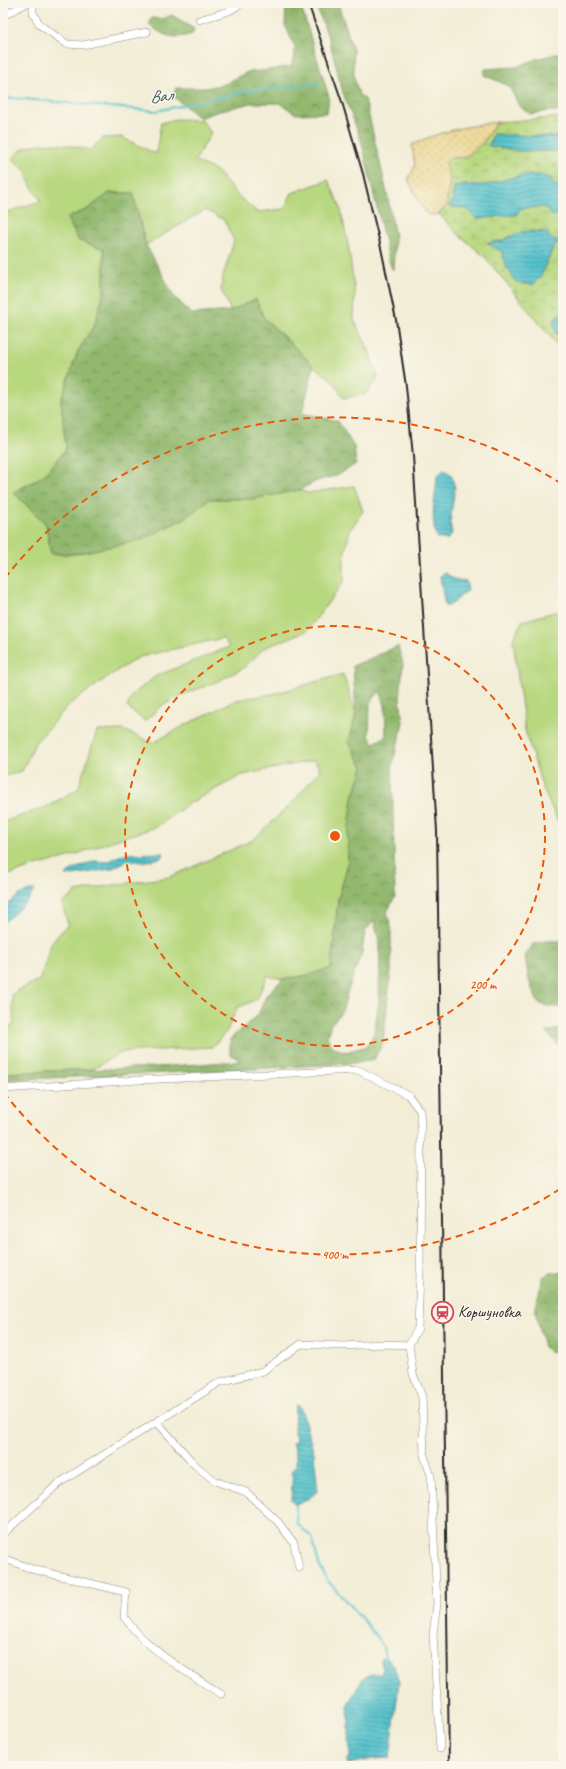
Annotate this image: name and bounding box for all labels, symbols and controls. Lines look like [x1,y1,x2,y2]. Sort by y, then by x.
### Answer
water label: Вал [148,84,176,108]
centre of rings [328,829,342,843]
text: 200 m [470,977,497,993]
text: 400 m [322,1247,349,1263]
station icon: Коршуновка [429,1299,455,1325]
place label: Коршуновка [458,1302,522,1322]

